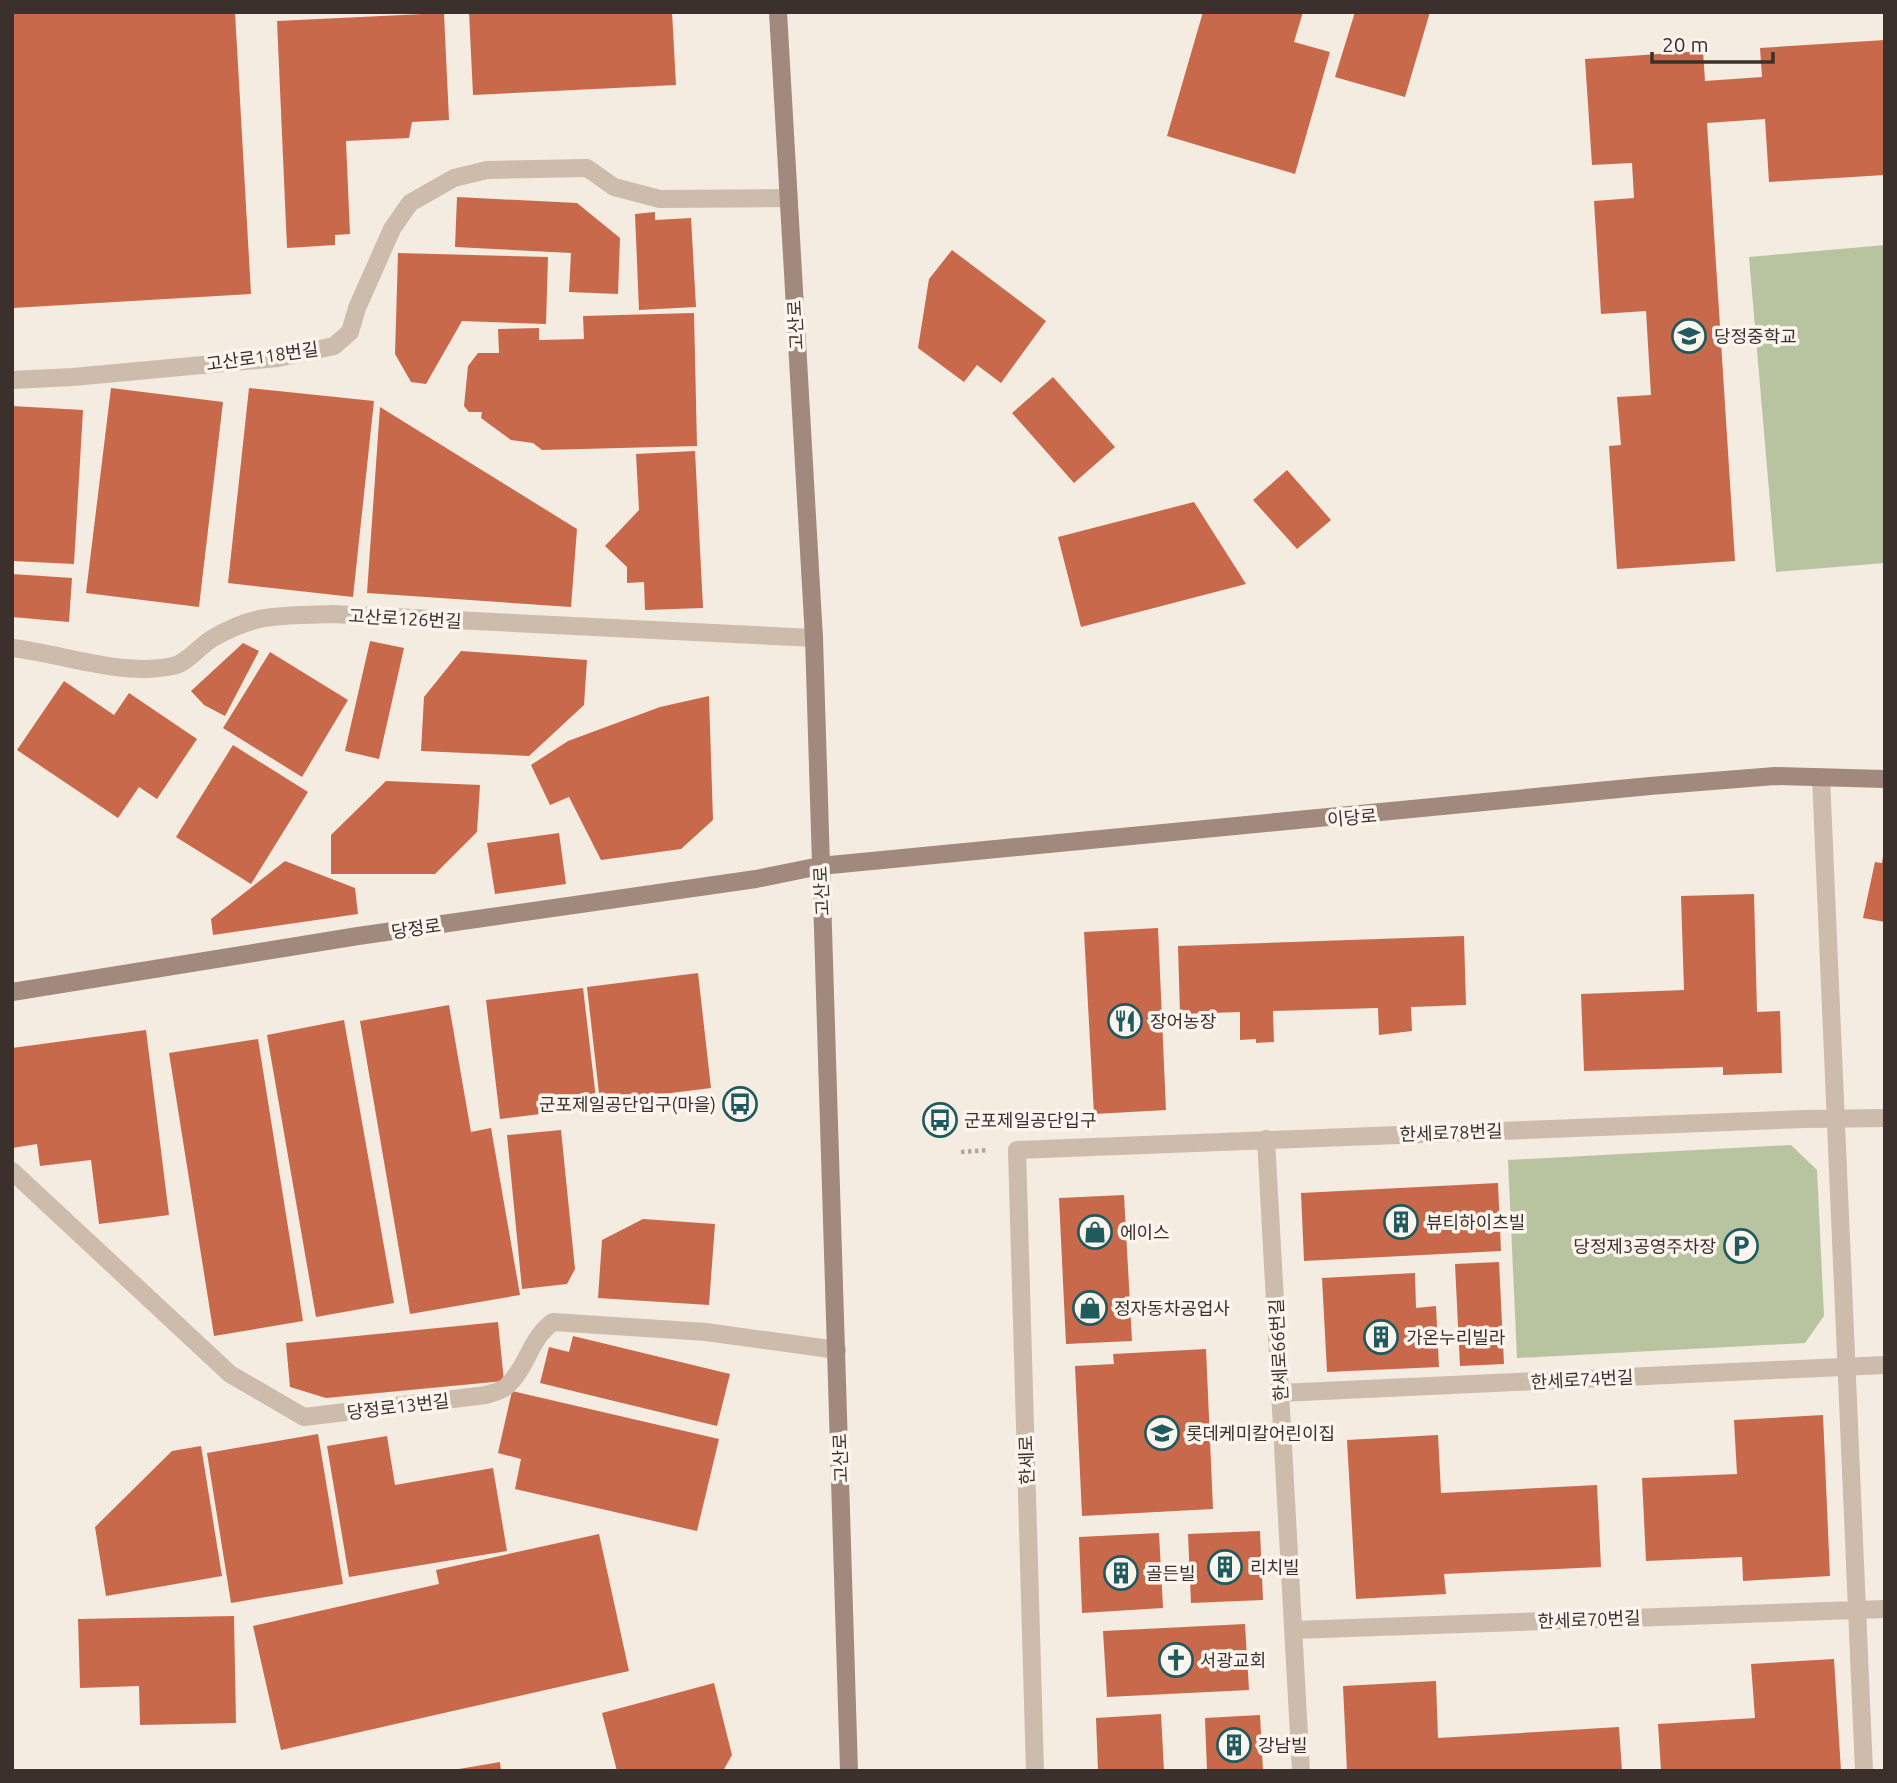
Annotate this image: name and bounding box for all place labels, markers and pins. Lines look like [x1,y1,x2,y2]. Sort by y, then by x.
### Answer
school or university icon: 당정중학교 [1670,317,1708,355]
place label: 당정중학교 [1714,326,1797,346]
restaurant icon: 장어농장 [1106,1002,1144,1040]
place label: 장어농장 [1150,1011,1216,1031]
bus stop icon: 군포제일공단입구(마을) [721,1085,759,1123]
place label: 군포제일공단입구(마을) [539,1094,716,1115]
bus stop icon: 군포제일공단입구 [921,1101,959,1139]
place label: 군포제일공단입구 [964,1110,1096,1130]
building icon: 뷰티하이츠빌 [1382,1203,1420,1241]
place label: 뷰티하이츠빌 [1426,1212,1525,1232]
shop icon: 에이스 [1076,1213,1114,1251]
place label: 에이스 [1120,1222,1170,1242]
parking icon: 당정제3공영주차장 [1722,1227,1760,1265]
place label: 당정제3공영주차장 [1573,1236,1716,1256]
shop icon: 정자동차공업사 [1071,1289,1109,1327]
place label: 정자동차공업사 [1114,1298,1230,1318]
building icon: 가온누리빌라 [1362,1318,1400,1356]
place label: 가온누리빌라 [1406,1327,1506,1347]
school or university icon: 롯데케미칼어린이집 [1143,1414,1181,1452]
place label: 롯데케미칼어린이집 [1186,1423,1335,1443]
building icon: 리치빌 [1206,1548,1244,1586]
building icon: 골든빌 [1102,1554,1140,1592]
place label: 리치빌 [1250,1557,1300,1577]
place label: 골든빌 [1146,1563,1196,1583]
church icon: 서광교회 [1157,1641,1195,1679]
place label: 서광교회 [1200,1650,1266,1670]
building icon: 강남빌 [1215,1726,1253,1764]
place label: 강남빌 [1258,1735,1308,1755]

